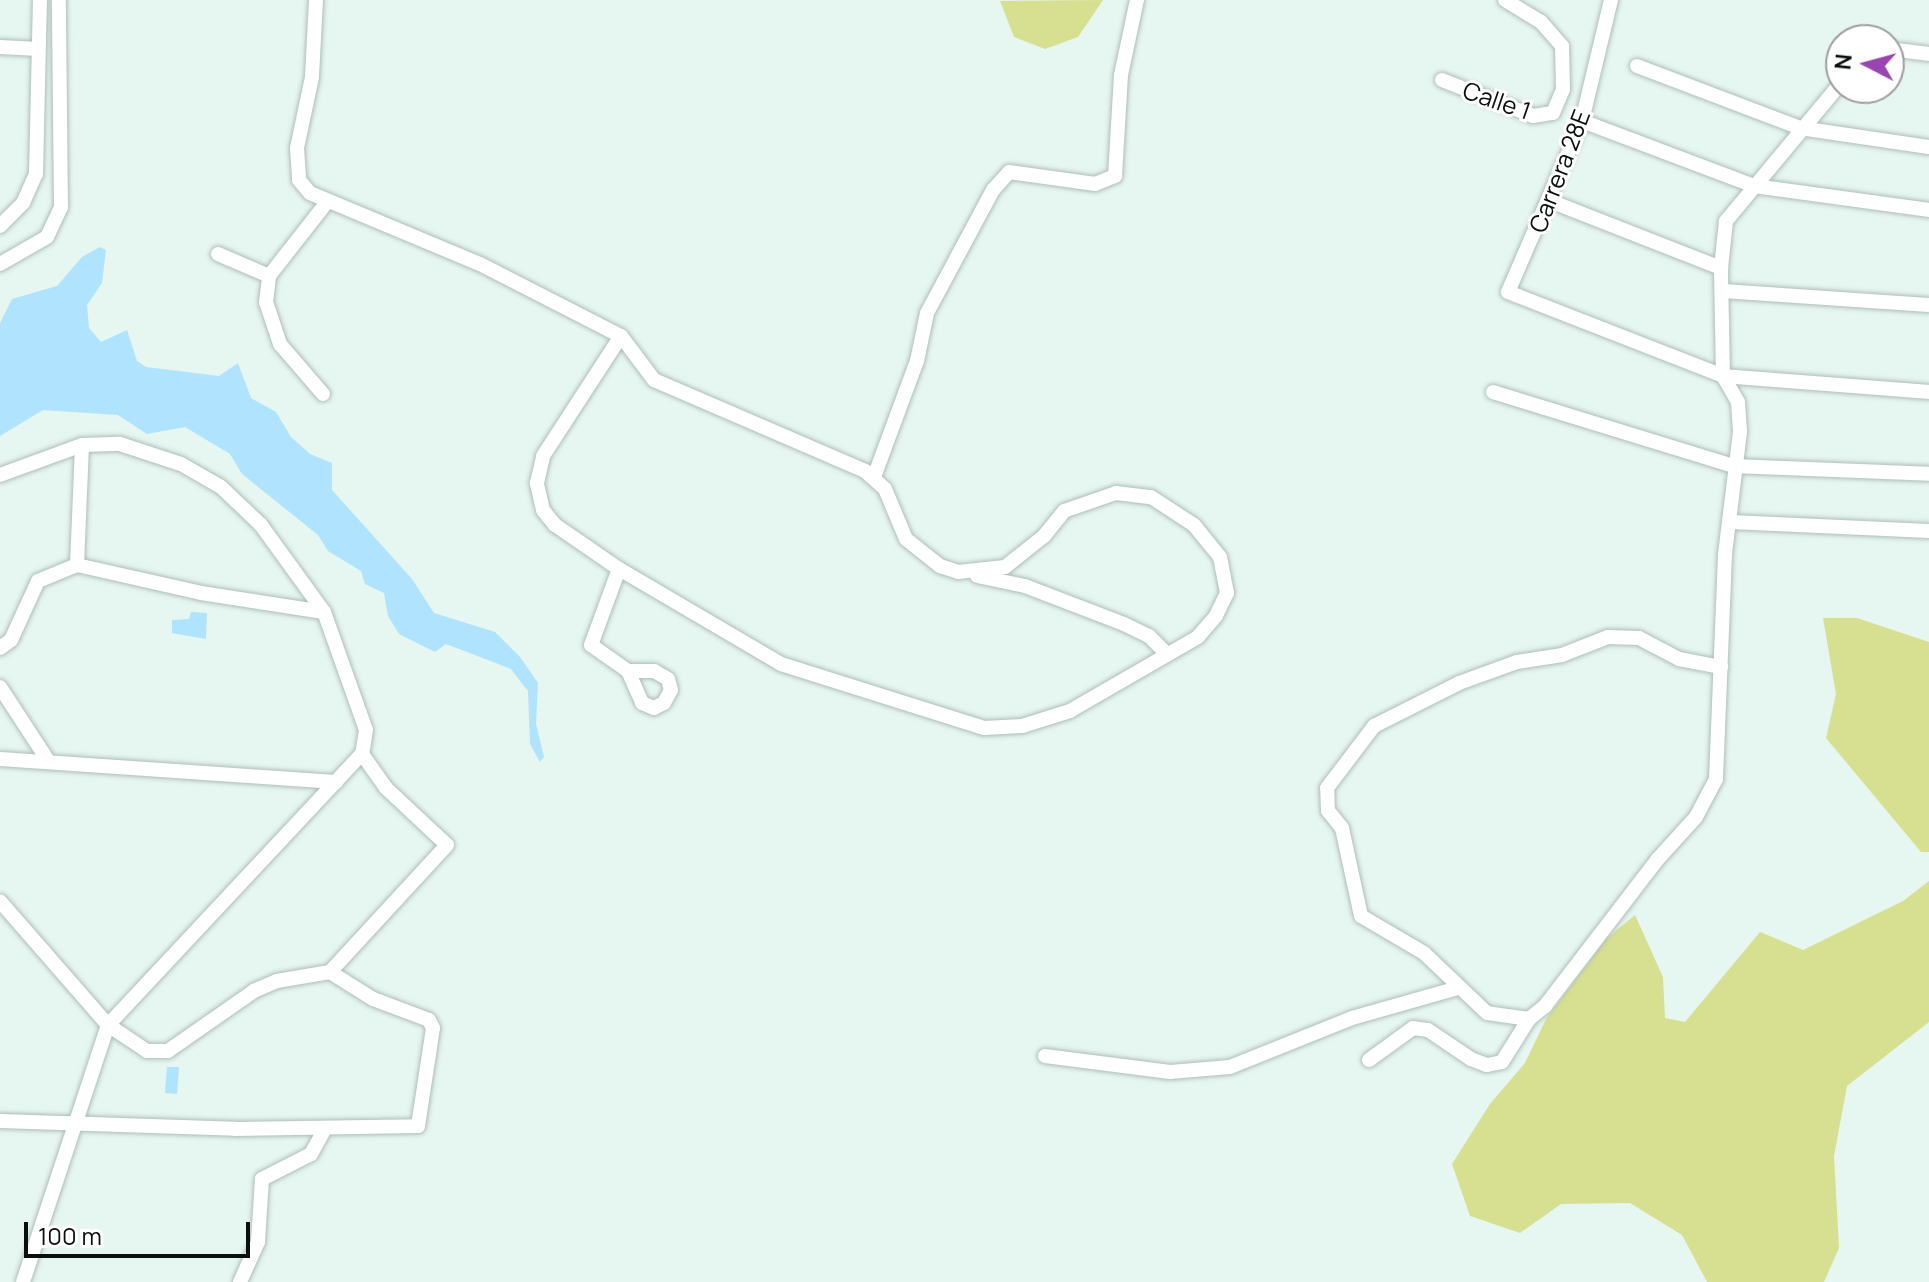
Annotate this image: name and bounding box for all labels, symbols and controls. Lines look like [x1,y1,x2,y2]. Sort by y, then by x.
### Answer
north arrow [1825,24,1905,104]
text: N [1827,52,1859,71]
street label: Calle 1 [1459,75,1535,125]
street label: Carrera 28E [1522,106,1596,236]
scale bar [28,1206,254,1256]
text: 100 m [38,1219,102,1252]

